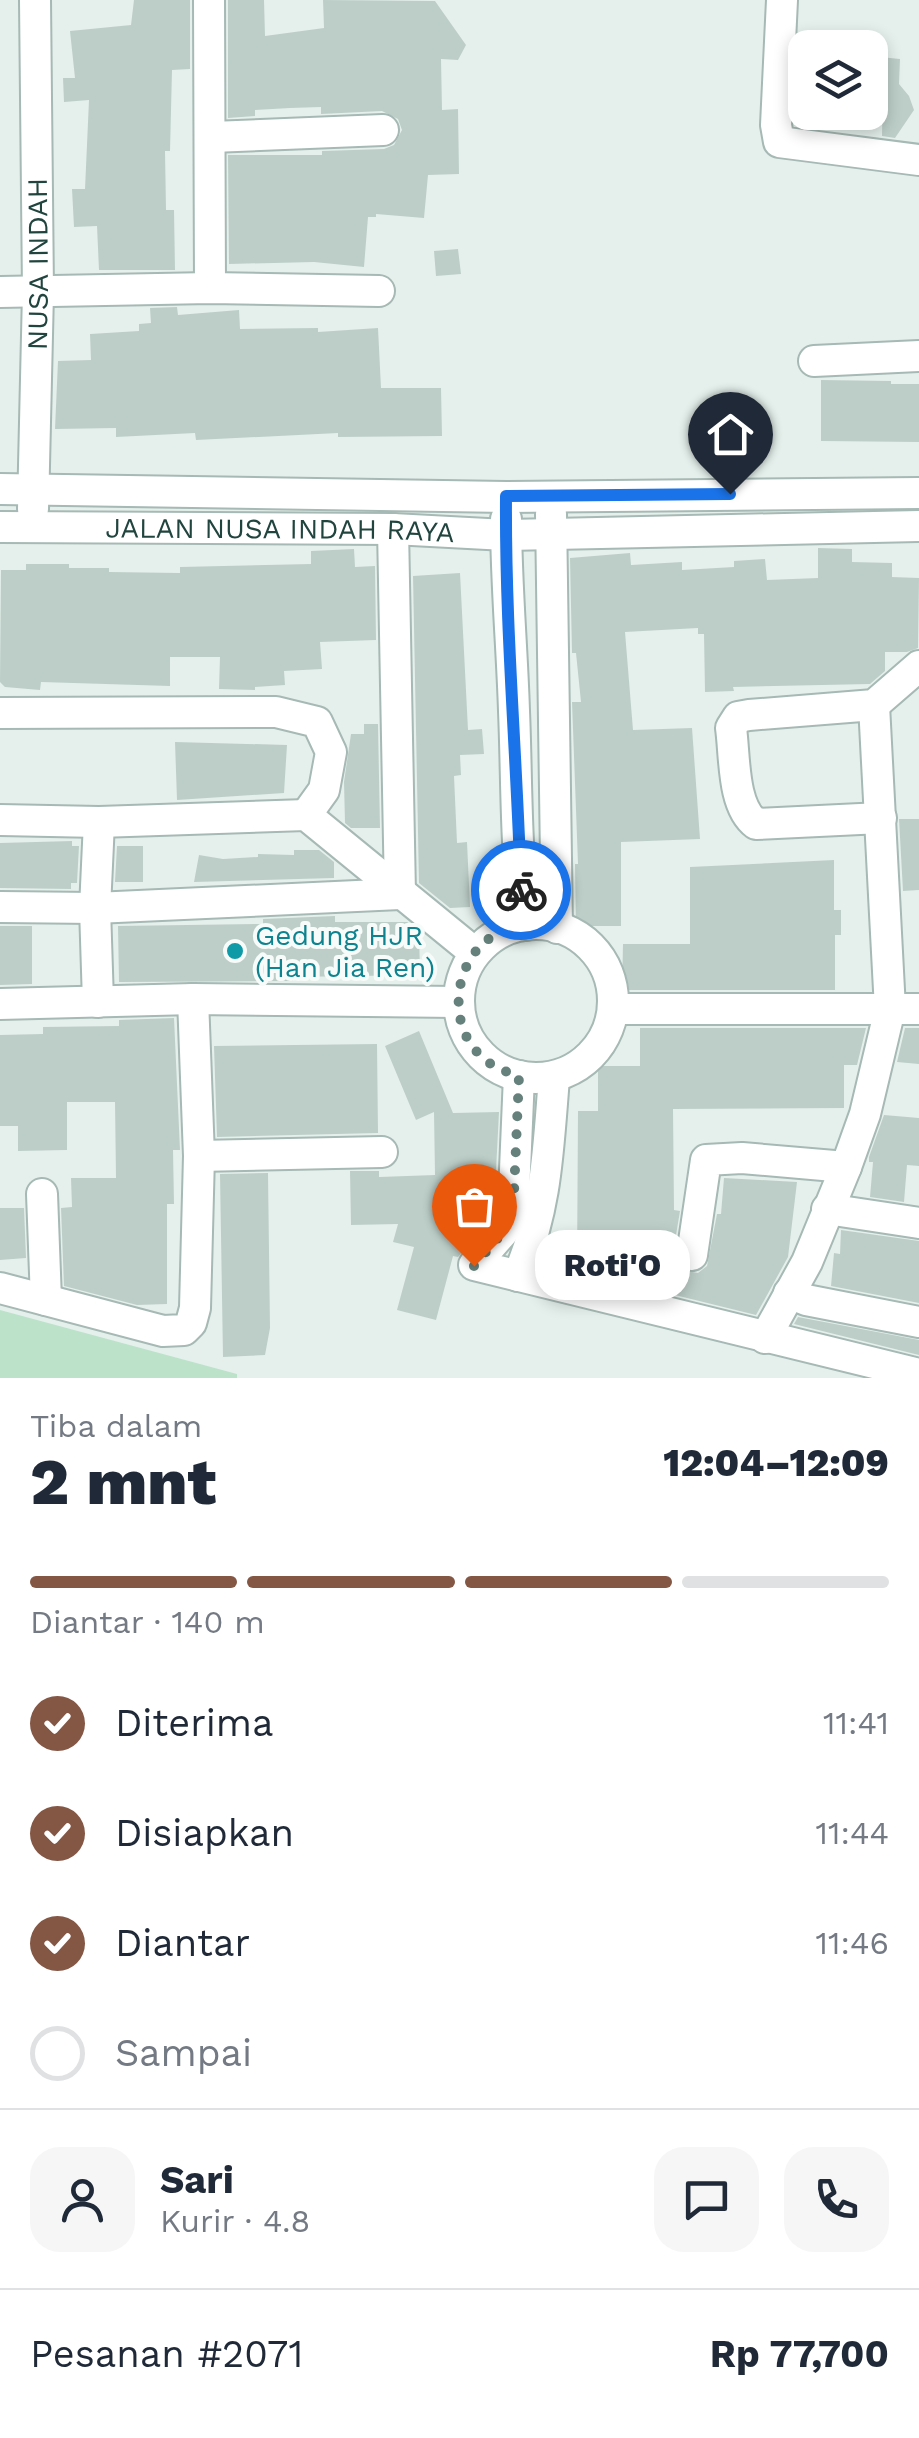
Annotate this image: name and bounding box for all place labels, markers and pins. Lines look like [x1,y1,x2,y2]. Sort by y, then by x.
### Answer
pin [688,392,773,495]
place label: Gedung HJR (Han Jia Ren) [255,919,435,984]
marker: Gedung HJR (Han Jia Ren) [224,940,246,962]
pin [432,1164,517,1267]
callout: Roti'O [534,1231,689,1301]

